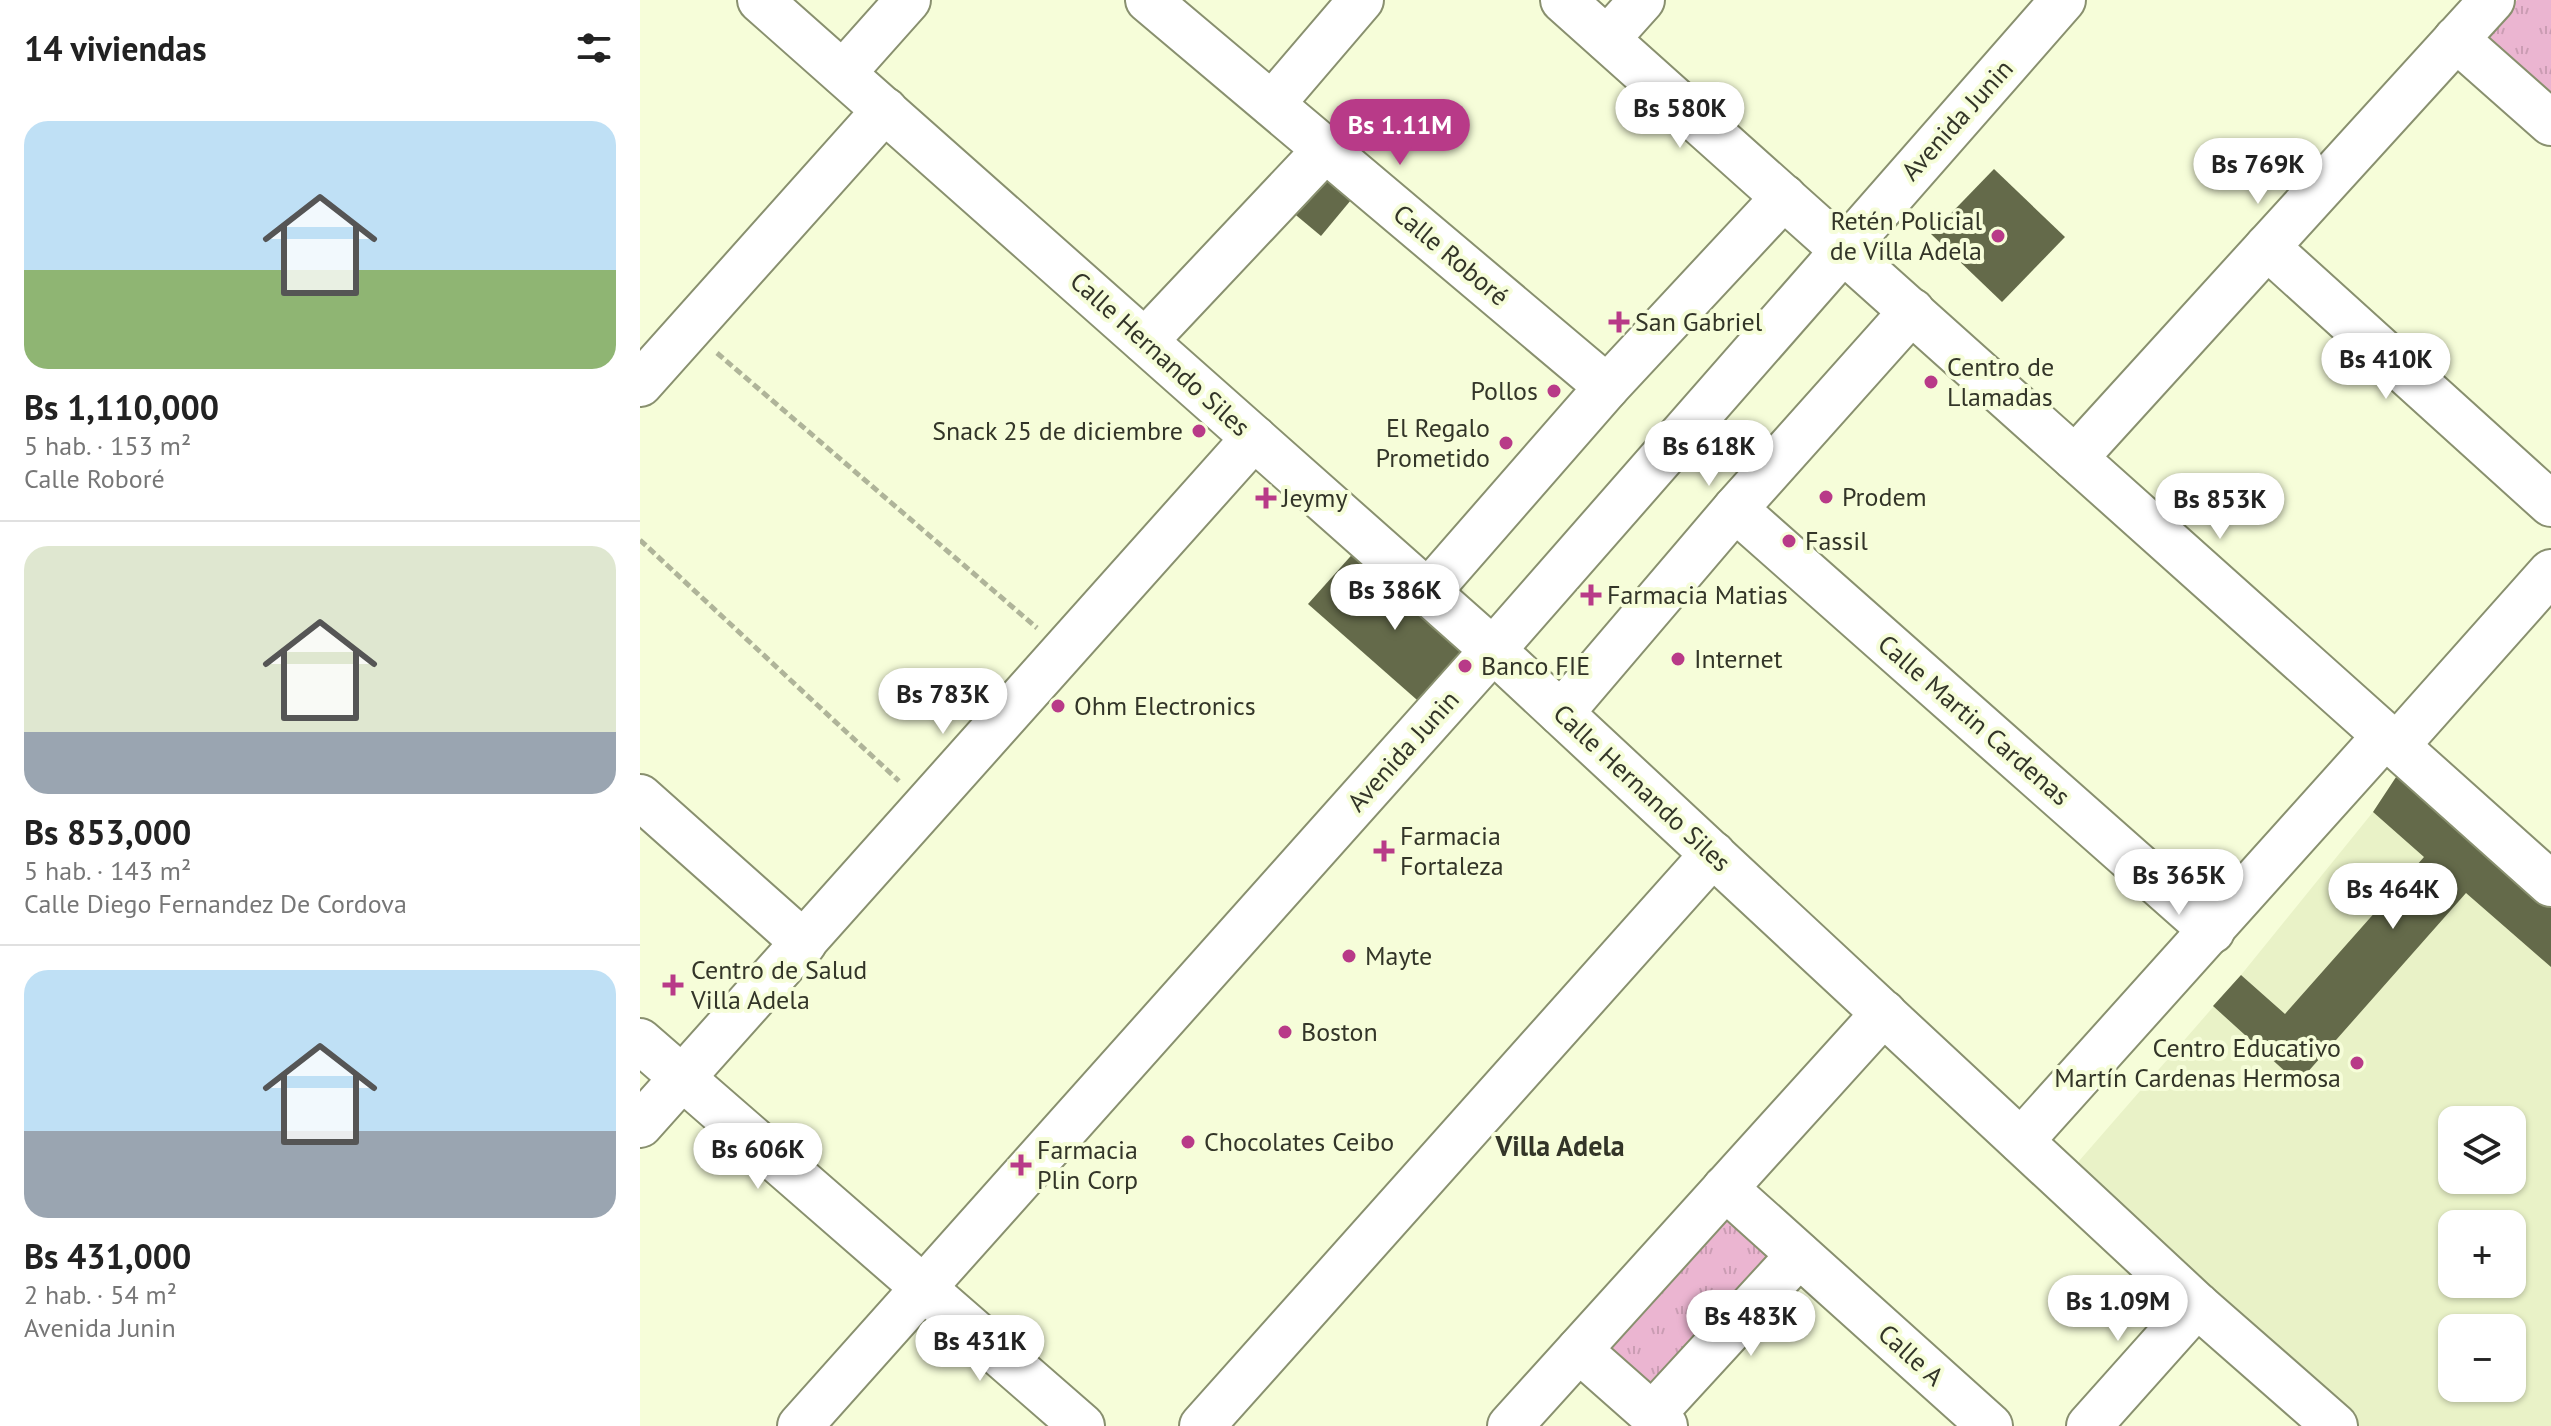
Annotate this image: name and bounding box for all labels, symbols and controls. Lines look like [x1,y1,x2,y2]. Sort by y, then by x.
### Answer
text: 14 viviendas [24,26,207,70]
icon: filters [572,26,616,70]
street label: Avenida Junin [1894,52,2020,187]
pin: Bs 580K [1606,82,1754,150]
text: Bs 580K [1633,91,1727,124]
pin: Bs 1.11M [1317,99,1483,167]
text: Bs 1.11M [1348,108,1452,141]
pin: Bs 769K [2184,138,2332,206]
text: Bs 769K [2211,147,2305,180]
icon: home [248,173,392,317]
street label: Calle Roboré [1387,197,1516,313]
place label: Retén Policial de Villa Adela [1830,204,1982,267]
marker: Retén Policial de Villa Adela [1989,227,2007,245]
street label: Calle Hernando Siles [1064,264,1257,443]
place label: San Gabriel [1635,305,1763,338]
marker: San Gabriel [1610,313,1628,331]
pin: Bs 410K [2312,333,2460,401]
text: Bs 410K [2339,342,2433,375]
place label: Centro de Llamadas [1947,350,2054,413]
marker: Centro de Llamadas [1922,373,1940,391]
place label: Pollos [1470,374,1538,407]
marker: Pollos [1545,382,1563,400]
text: Bs 1,110,000 [24,385,219,429]
place label: El Regalo Prometido [1376,411,1490,474]
place label: Snack 25 de diciembre [932,414,1183,447]
pin: Bs 618K [1635,420,1783,488]
marker: Snack 25 de diciembre [1190,422,1208,440]
text: 5 hab. · 153 m² [24,429,191,462]
text: Bs 618K [1662,429,1756,462]
marker: El Regalo Prometido [1497,434,1515,452]
text: Calle Roboré [24,462,165,495]
pin: Bs 853K [2146,473,2294,541]
place label: Prodem [1842,480,1927,513]
place label: Jeymy [1281,481,1348,514]
text: Bs 853K [2173,482,2267,515]
marker: Prodem [1817,488,1835,506]
marker: Jeymy [1257,489,1275,507]
place label: Fassil [1805,524,1868,557]
marker: Fassil [1780,532,1798,550]
pin: Bs 386K [1321,564,1469,632]
text: Bs 386K [1348,573,1442,606]
place label: Farmacia Matias [1607,578,1788,611]
marker: Farmacia Matias [1582,586,1600,604]
icon: home [248,598,392,742]
street label: Calle Martin Cardenas [1871,627,2077,812]
place label: Internet [1694,642,1783,675]
place label: Banco FIE [1481,649,1590,682]
marker: Internet [1669,650,1687,668]
marker: Banco FIE [1456,657,1474,675]
pin: Bs 783K [869,668,1017,736]
text: Bs 783K [896,677,990,710]
street label: Avenida Junin [1340,683,1466,818]
place label: Ohm Electronics [1074,689,1256,722]
marker: Ohm Electronics [1049,697,1067,715]
street label: Calle Hernando Siles [1547,697,1738,878]
text: Bs 853,000 [24,810,191,854]
place label: Farmacia Fortaleza [1400,819,1504,882]
marker: Farmacia Fortaleza [1375,842,1393,860]
pin: Bs 365K [2105,849,2253,917]
text: 5 hab. · 143 m² [24,854,191,887]
text: Bs 365K [2132,858,2226,891]
pin: Bs 464K [2319,863,2467,931]
text: Bs 464K [2346,872,2440,905]
text: Calle Diego Fernandez De Cordova [24,887,407,920]
place label: Mayte [1365,939,1432,972]
marker: Mayte [1340,947,1358,965]
place label: Centro de Salud Villa Adela [690,953,867,1016]
marker: Centro de Salud Villa Adela [662,974,684,996]
place label: Boston [1301,1015,1378,1048]
icon: home [248,1022,392,1166]
marker: Boston [1276,1023,1294,1041]
place label: Centro Educativo Martín Cardenas Hermosa [2054,1031,2341,1094]
marker: Centro Educativo Martín Cardenas Hermosa [2348,1054,2366,1072]
map controls [2438,1106,2526,1402]
button: layers [2438,1106,2526,1194]
pin: Bs 606K [684,1123,832,1191]
place label: Chocolates Ceibo [1204,1125,1394,1158]
district label: Villa Adela [1494,1127,1625,1164]
text: Bs 606K [711,1132,805,1165]
place label: Farmacia Plin Corp [1037,1133,1138,1196]
marker: Chocolates Ceibo [1179,1133,1197,1151]
marker: Farmacia Plin Corp [1012,1156,1030,1174]
button: + [2438,1210,2526,1298]
text: Bs 431,000 [24,1234,191,1278]
pin: Bs 1.09M [2035,1275,2201,1343]
text: 2 hab. · 54 m² [24,1278,177,1311]
text: Bs 1.09M [2066,1284,2170,1317]
pin: Bs 483K [1677,1290,1825,1358]
text: Bs 483K [1704,1299,1798,1332]
text: Avenida Junin [24,1311,176,1344]
button: − [2438,1314,2526,1402]
pin: Bs 431K [906,1315,1054,1383]
street label: Calle A [1872,1317,1951,1393]
text: Bs 431K [933,1324,1027,1357]

